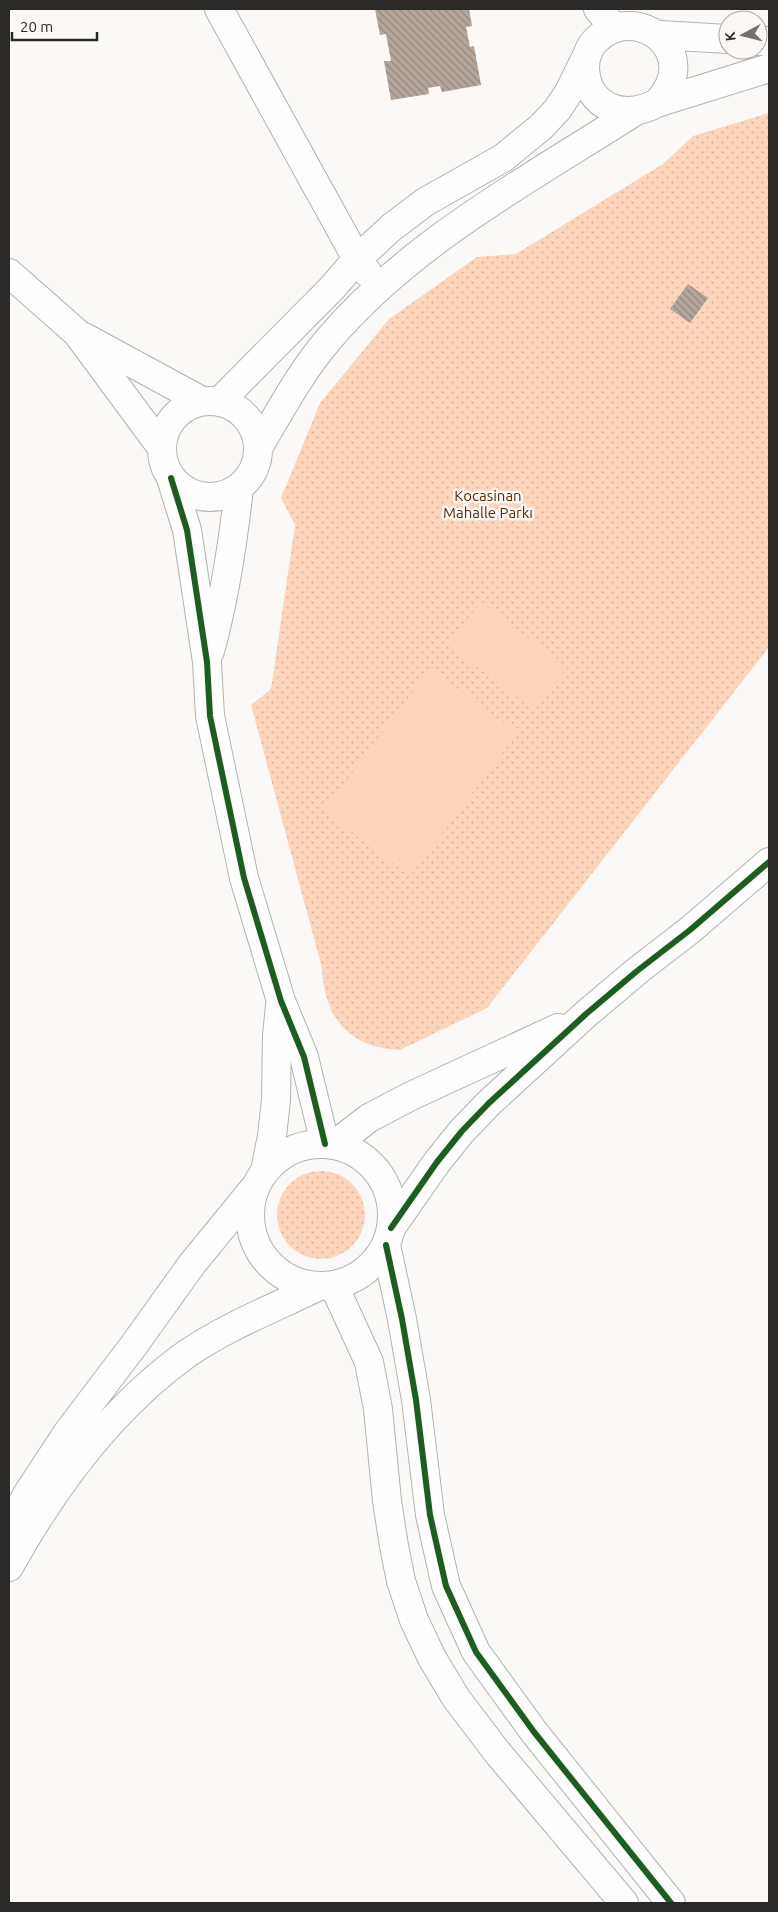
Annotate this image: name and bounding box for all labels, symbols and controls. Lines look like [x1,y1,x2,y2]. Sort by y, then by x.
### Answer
scale bar [12,10,98,42]
north arrow [718,10,768,60]
text: 20 m [20,18,53,35]
text: K [722,30,739,42]
park label: Kocasinan Mahalle Parkı [443,487,533,521]

